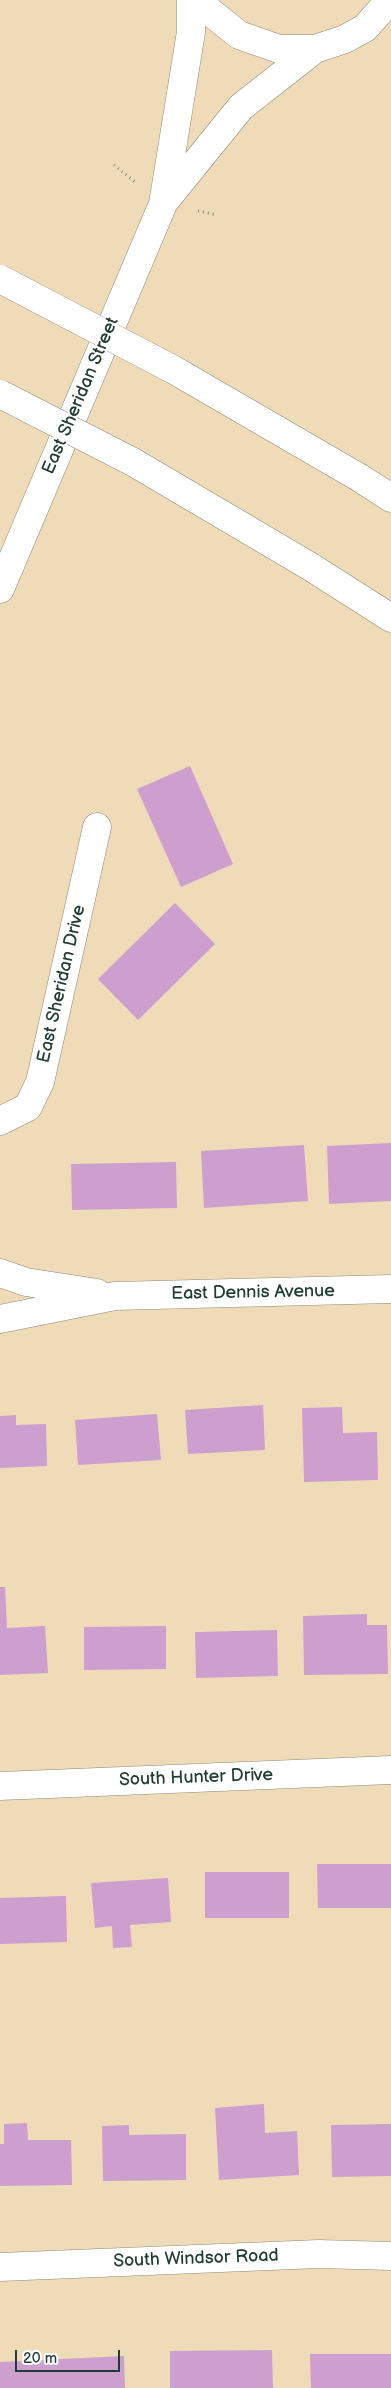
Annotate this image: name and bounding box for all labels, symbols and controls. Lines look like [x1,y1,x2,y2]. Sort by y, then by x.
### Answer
street label: East Sheridan Street [38,314,124,478]
street label: East Sheridan Drive [33,903,91,1065]
street label: East Dennis Avenue [171,1281,335,1305]
street label: South Hunter Drive [119,1765,273,1791]
street label: South Windsor Road [113,2245,279,2273]
scale bar [18,2340,122,2372]
text: 20 m [23,2349,57,2368]

